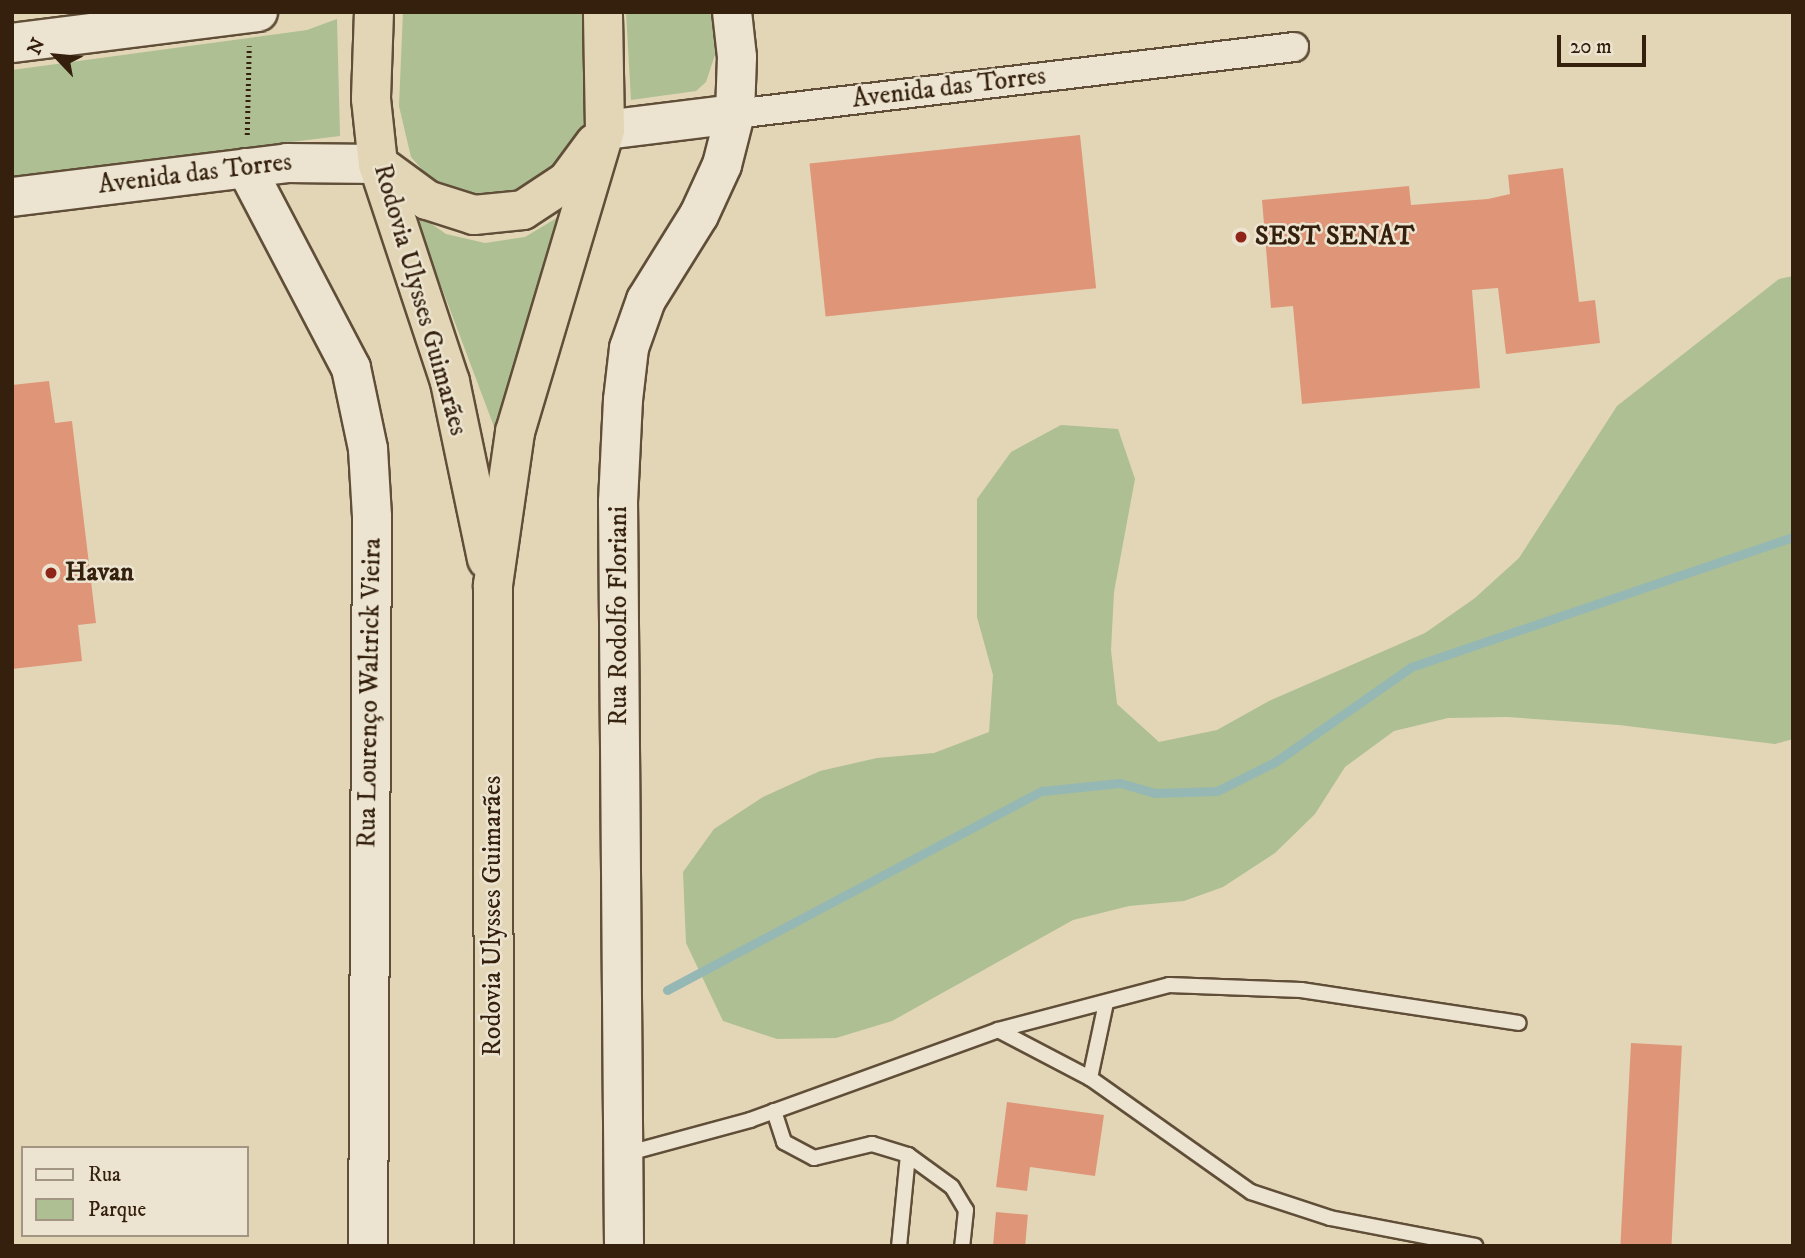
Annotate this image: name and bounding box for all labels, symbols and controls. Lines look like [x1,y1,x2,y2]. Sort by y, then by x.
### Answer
north arrow [21,21,91,91]
scale bar [1560,21,1649,65]
text: 20 m [1570,34,1612,60]
text: N [23,35,50,59]
street label: Avenida das Torres [851,61,1047,115]
street label: Avenida das Torres [97,147,293,201]
street label: Rodovia Ulysses Guimarães [366,161,474,439]
place label: SEST SENAT [1255,221,1414,253]
marker: SEST SENAT [1233,229,1249,245]
street label: Rua Rodolfo Floriani [603,506,635,726]
street label: Rua Lourenço Waltrick Vieira [352,538,388,848]
place label: Havan [65,557,134,589]
marker: Havan [43,565,59,581]
street label: Rodovia Ulysses Guimarães [477,776,509,1056]
legend [21,1146,248,1237]
text: Rua [88,1162,121,1188]
text: Parque [88,1197,146,1223]

